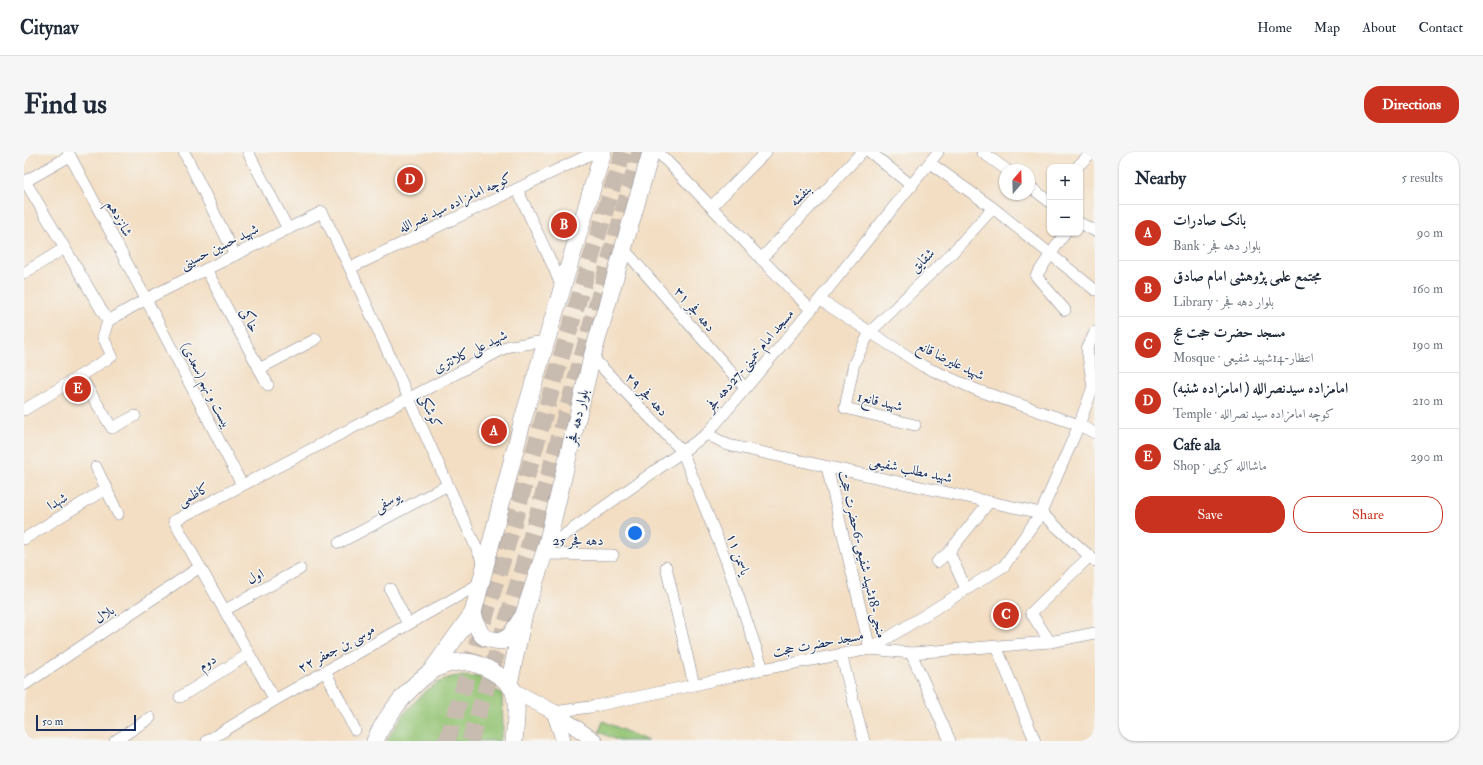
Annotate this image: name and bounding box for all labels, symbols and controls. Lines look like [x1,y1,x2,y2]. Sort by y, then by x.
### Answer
text: Citynav [20,16,79,40]
text: Home [1257,19,1292,36]
text: Map [1314,19,1340,36]
text: About [1362,19,1396,36]
text: Contact [1418,19,1463,36]
button: Directions [1364,86,1459,123]
text: Find us [24,87,107,122]
north arrow [999,164,1035,200]
map controls [1047,164,1083,236]
button: + [1047,164,1083,200]
pin: D [397,165,423,195]
text: Nearby [1135,168,1186,189]
street label: کوچه امامزاده سید نصرالله [396,169,515,237]
text: 5 results [1401,170,1443,186]
street label: بنفشه [786,181,815,210]
street label: شانزدهم [99,197,136,242]
button: − [1047,200,1083,236]
pin: B [551,210,577,240]
text: بانک صادرات [1173,211,1246,230]
street label: شهید حسین حسینی [177,220,262,274]
text: A [1144,225,1152,241]
text: 90 m [1417,225,1443,241]
text: Bank · بلوار دهه فجر [1173,238,1261,254]
street label: شقایق [907,245,938,276]
text: مجتمع علمی پژوهشی امام صادق [1173,267,1321,286]
text: B [1144,281,1152,297]
text: 160 m [1412,281,1443,297]
street label: دهه فجر ۳۱ [670,283,719,335]
text: Library · بلوار دهه فجر [1173,294,1274,310]
street label: خاکی [236,305,264,335]
street label: مسجد امام خمینی-27دهه فجر [700,305,801,419]
text: مسجد حضرت حجت عج [1173,323,1286,342]
street label: شهید علی کلانتری [430,326,511,378]
street label: شهید علیرضا قانع [912,337,987,389]
text: C [1143,337,1153,353]
text: 190 m [1412,337,1443,353]
street label: بیست و نهم (سعدی) [173,339,236,433]
text: Mosque · انتظار-14شهید شفیعی [1173,350,1313,366]
street label: دهه فجر ۲۹ [622,369,672,420]
pin: E [65,374,91,404]
text: امامزاده سیدنصرالله ( امامزاده شنبه) [1173,379,1348,398]
street label: بلوار دهه فجر [562,387,592,449]
street label: 1شهید قانع [854,388,904,420]
street label: کوشکی [415,392,446,431]
text: D [1143,393,1153,409]
text: 210 m [1412,393,1443,409]
text: Temple · کوچه امامزاده سید نصرالله [1173,406,1334,422]
pin: A [481,416,507,446]
text: Cafe ala [1173,436,1220,455]
text: E [1143,449,1153,465]
text: 290 m [1410,449,1443,465]
street label: شهید مطلب شفیعی [868,452,954,488]
text: Shop · ماشاالله کریمی [1173,458,1267,474]
street label: منجی-18شهید شفیعی-6حضرت حجت [834,469,890,640]
street label: کاظمی [174,479,212,511]
street label: یوسفی [371,487,406,517]
street label: شهدا [44,489,71,515]
button: Save [1135,496,1285,533]
button: Share [1293,496,1443,533]
your location [625,523,645,543]
street label: یاسمن ۱۱ [722,531,754,579]
street label: دهه فجر 25 [552,532,604,549]
street label: اول [244,565,267,588]
pin: C [993,600,1019,630]
street label: بلال [91,601,118,627]
street label: موسی بن جعفر ۲۲ [295,620,378,677]
street label: مسجد حضرت حجت [771,626,865,662]
street label: دوم [195,650,222,678]
scale bar [36,713,136,732]
text: 50 m [42,715,63,728]

